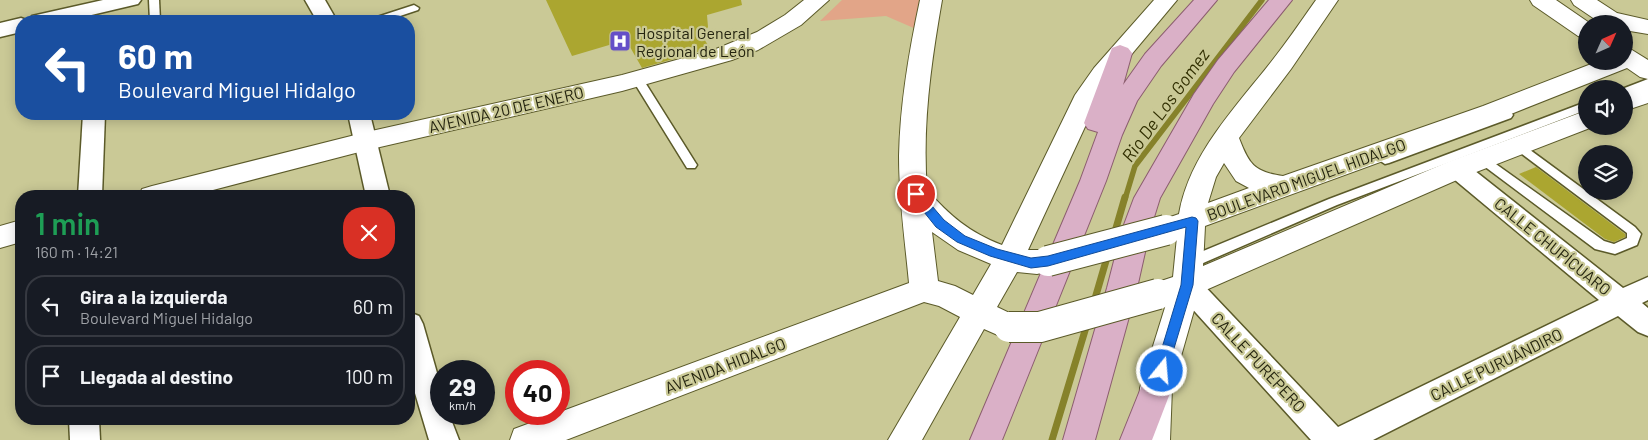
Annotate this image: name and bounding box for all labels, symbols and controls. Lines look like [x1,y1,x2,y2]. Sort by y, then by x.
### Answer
north arrow [1578,15,1632,70]
map controls [1578,15,1633,200]
place label: Hospital General Regional de León [636,23,755,60]
hospital icon: Hospital General Regional de León [608,29,632,53]
text: 60 m [118,34,193,76]
icon: left [35,35,100,100]
water label: Rio De Los Gomez [1117,44,1214,166]
text: Boulevard Miguel Hidalgo [118,76,356,102]
button: sound [1578,80,1633,135]
street label: AVENIDA 20 DE ENERO [427,82,585,136]
street label: BOULEVARD MIGUEL HIDALGO [1204,134,1408,224]
button: layers [1578,145,1633,200]
pin [895,173,937,215]
icon: arrive [902,180,930,208]
street label: CALLE CHUPÍCUARO [1491,193,1615,299]
text: 1 min [35,205,100,241]
button: close [343,207,395,259]
text: 160 m · 14:21 [35,242,118,261]
text: Gira a la izquierda [80,285,228,308]
icon: left [37,292,65,320]
text: 60 m [353,295,393,318]
text: Boulevard Miguel Hidalgo [80,308,253,327]
street label: CALLE PURÉPERO [1208,308,1310,416]
street label: CALLE PURUÁNDIRO [1427,324,1565,404]
street label: AVENIDA HIDALGO [662,333,788,397]
position arrow [1135,344,1187,396]
speed limit sign: 40 [505,360,570,425]
icon: arrive [37,362,65,390]
text: Llegada al destino [80,365,233,388]
text: 100 m [345,365,393,388]
text: 29 [449,371,476,401]
text: km/h [449,398,476,412]

